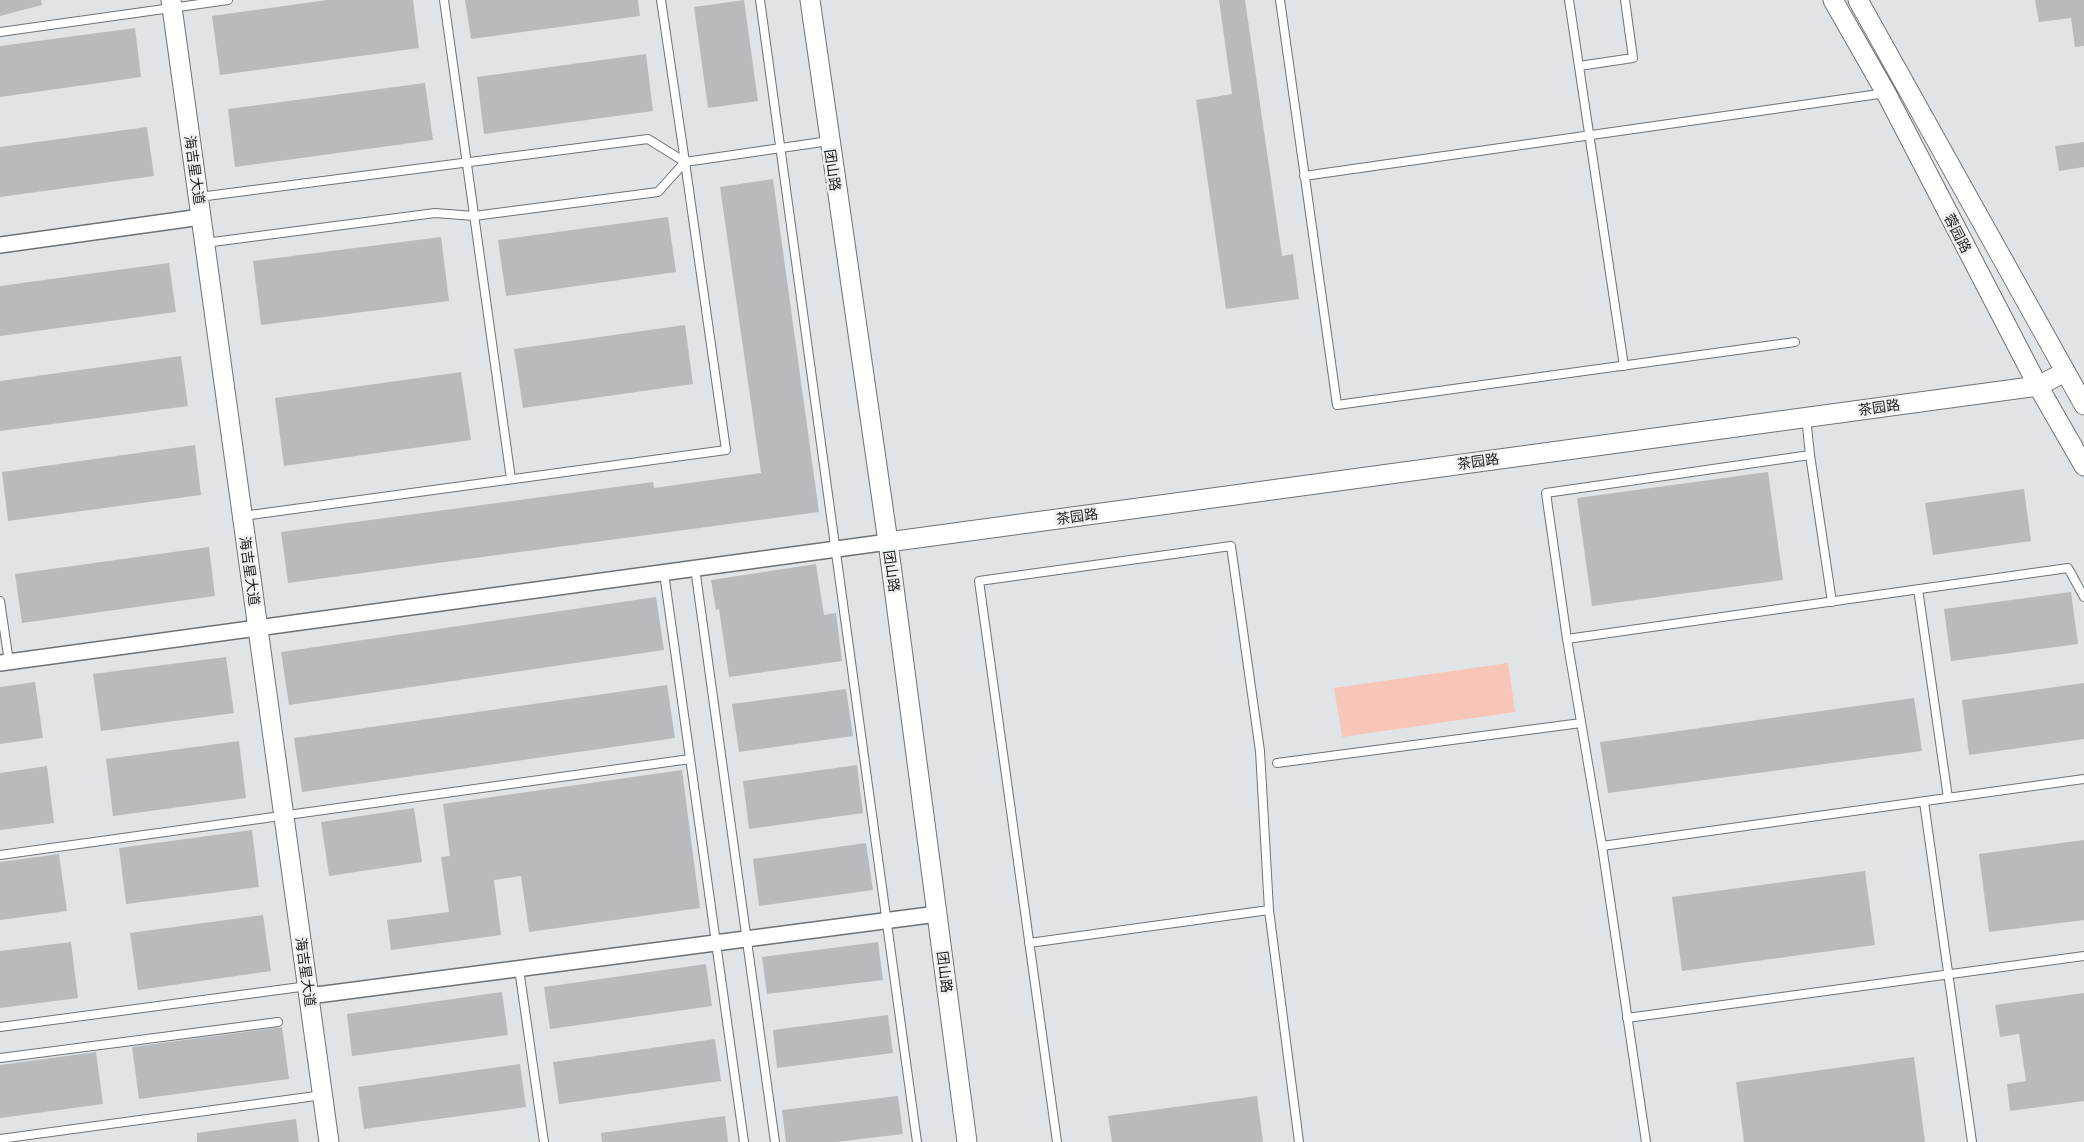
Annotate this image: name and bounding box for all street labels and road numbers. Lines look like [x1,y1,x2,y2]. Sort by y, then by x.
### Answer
street label: 海吉星大道 [182,134,208,206]
street label: 团山路 [822,148,844,192]
street label: 蓉园路 [1941,210,1975,256]
street label: 茶园路 [1857,396,1901,418]
street label: 茶园路 [1456,450,1500,472]
street label: 茶园路 [1055,505,1099,527]
street label: 海吉星大道 [237,535,263,607]
street label: 团山路 [881,549,903,593]
street label: 海吉星大道 [293,936,319,1008]
street label: 团山路 [934,950,956,994]

